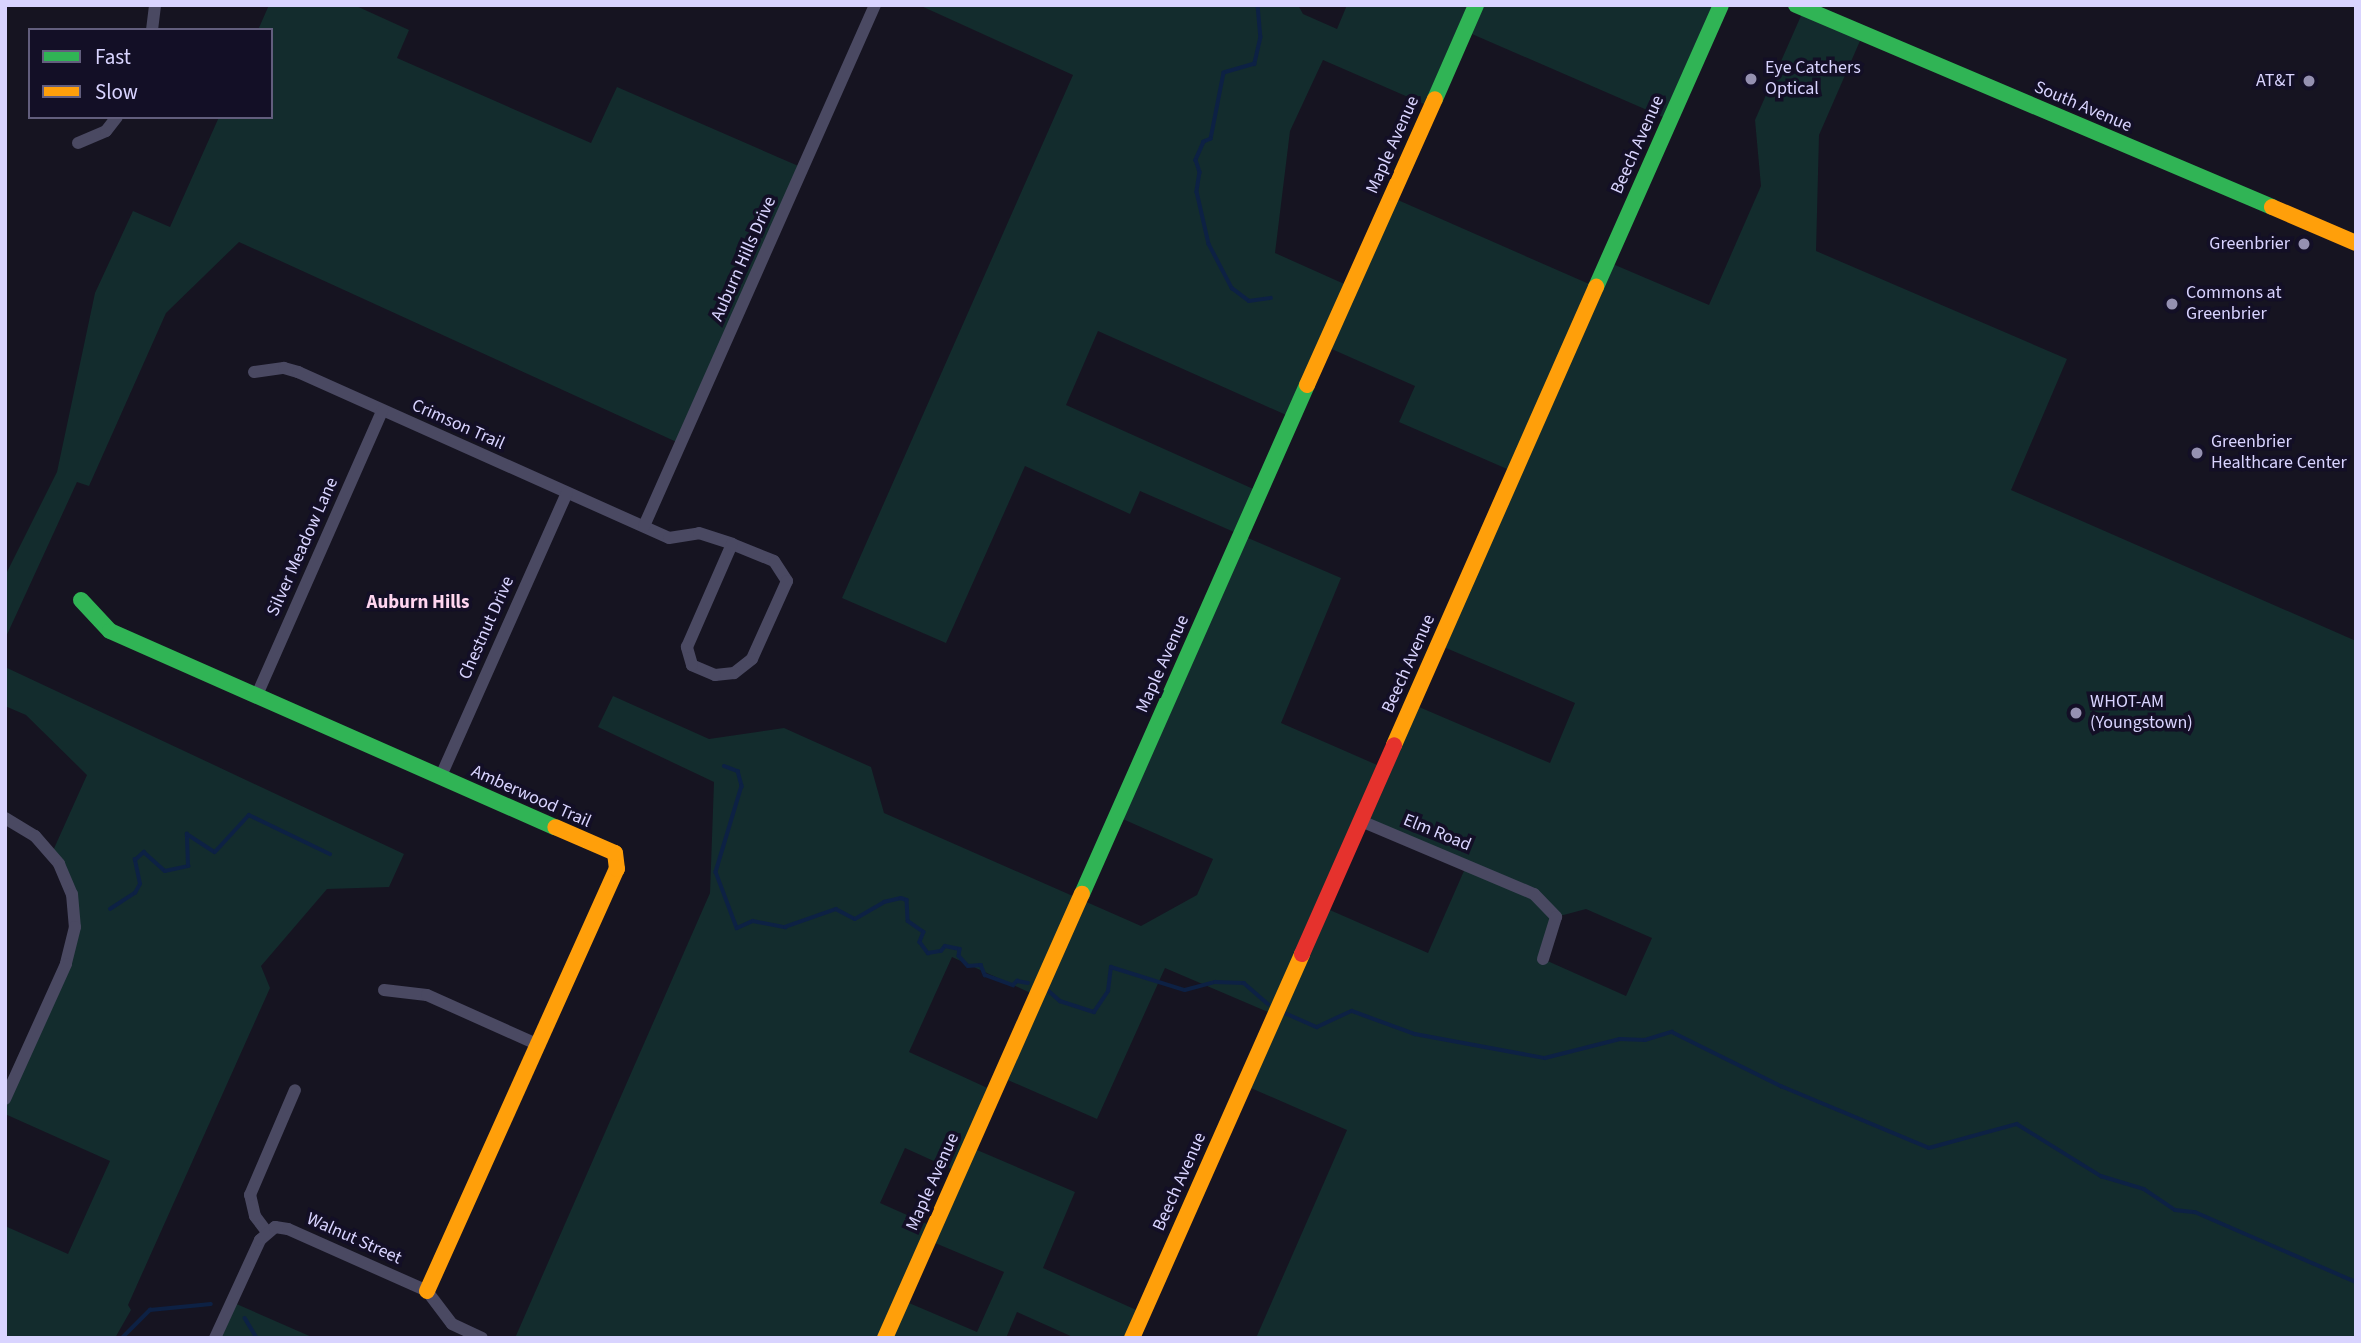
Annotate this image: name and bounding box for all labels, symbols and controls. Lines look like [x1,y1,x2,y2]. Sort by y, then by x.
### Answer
legend [28,28,273,119]
text: Fast [95,42,131,72]
place label: Eye Catchers Optical [1765,58,1861,100]
place label: AT&T [2256,70,2295,92]
marker: Eye Catchers Optical [1743,71,1759,87]
marker: AT&T [2301,73,2317,89]
text: Slow [95,77,138,107]
street label: South Avenue [2031,77,2135,137]
street label: Beech Avenue [1607,92,1669,198]
street label: Maple Avenue [1362,93,1424,197]
street label: Auburn Hills Drive [707,193,781,325]
place label: Greenbrier [2209,233,2290,255]
marker: Greenbrier [2296,236,2312,252]
place label: Commons at Greenbrier [2186,283,2282,326]
marker: Commons at Greenbrier [2164,296,2180,312]
street label: Crimson Trail [408,395,508,455]
place label: Greenbrier Healthcare Center [2211,432,2347,474]
marker: Greenbrier Healthcare Center [2189,445,2205,461]
street label: Silver Meadow Lane [263,474,343,620]
street label: Chestnut Drive [455,573,519,683]
district label: Auburn Hills [367,592,469,614]
street label: Beech Avenue [1378,611,1440,717]
street label: Maple Avenue [1132,612,1194,716]
place label: WHOT-AM (Youngstown) [2090,692,2193,734]
marker: WHOT-AM (Youngstown) [2068,705,2084,721]
street label: Amberwood Trail [468,761,594,833]
street label: Elm Road [1400,810,1474,856]
street label: Beech Avenue [1149,1129,1211,1235]
street label: Maple Avenue [902,1130,964,1234]
street label: Walnut Street [303,1208,405,1270]

